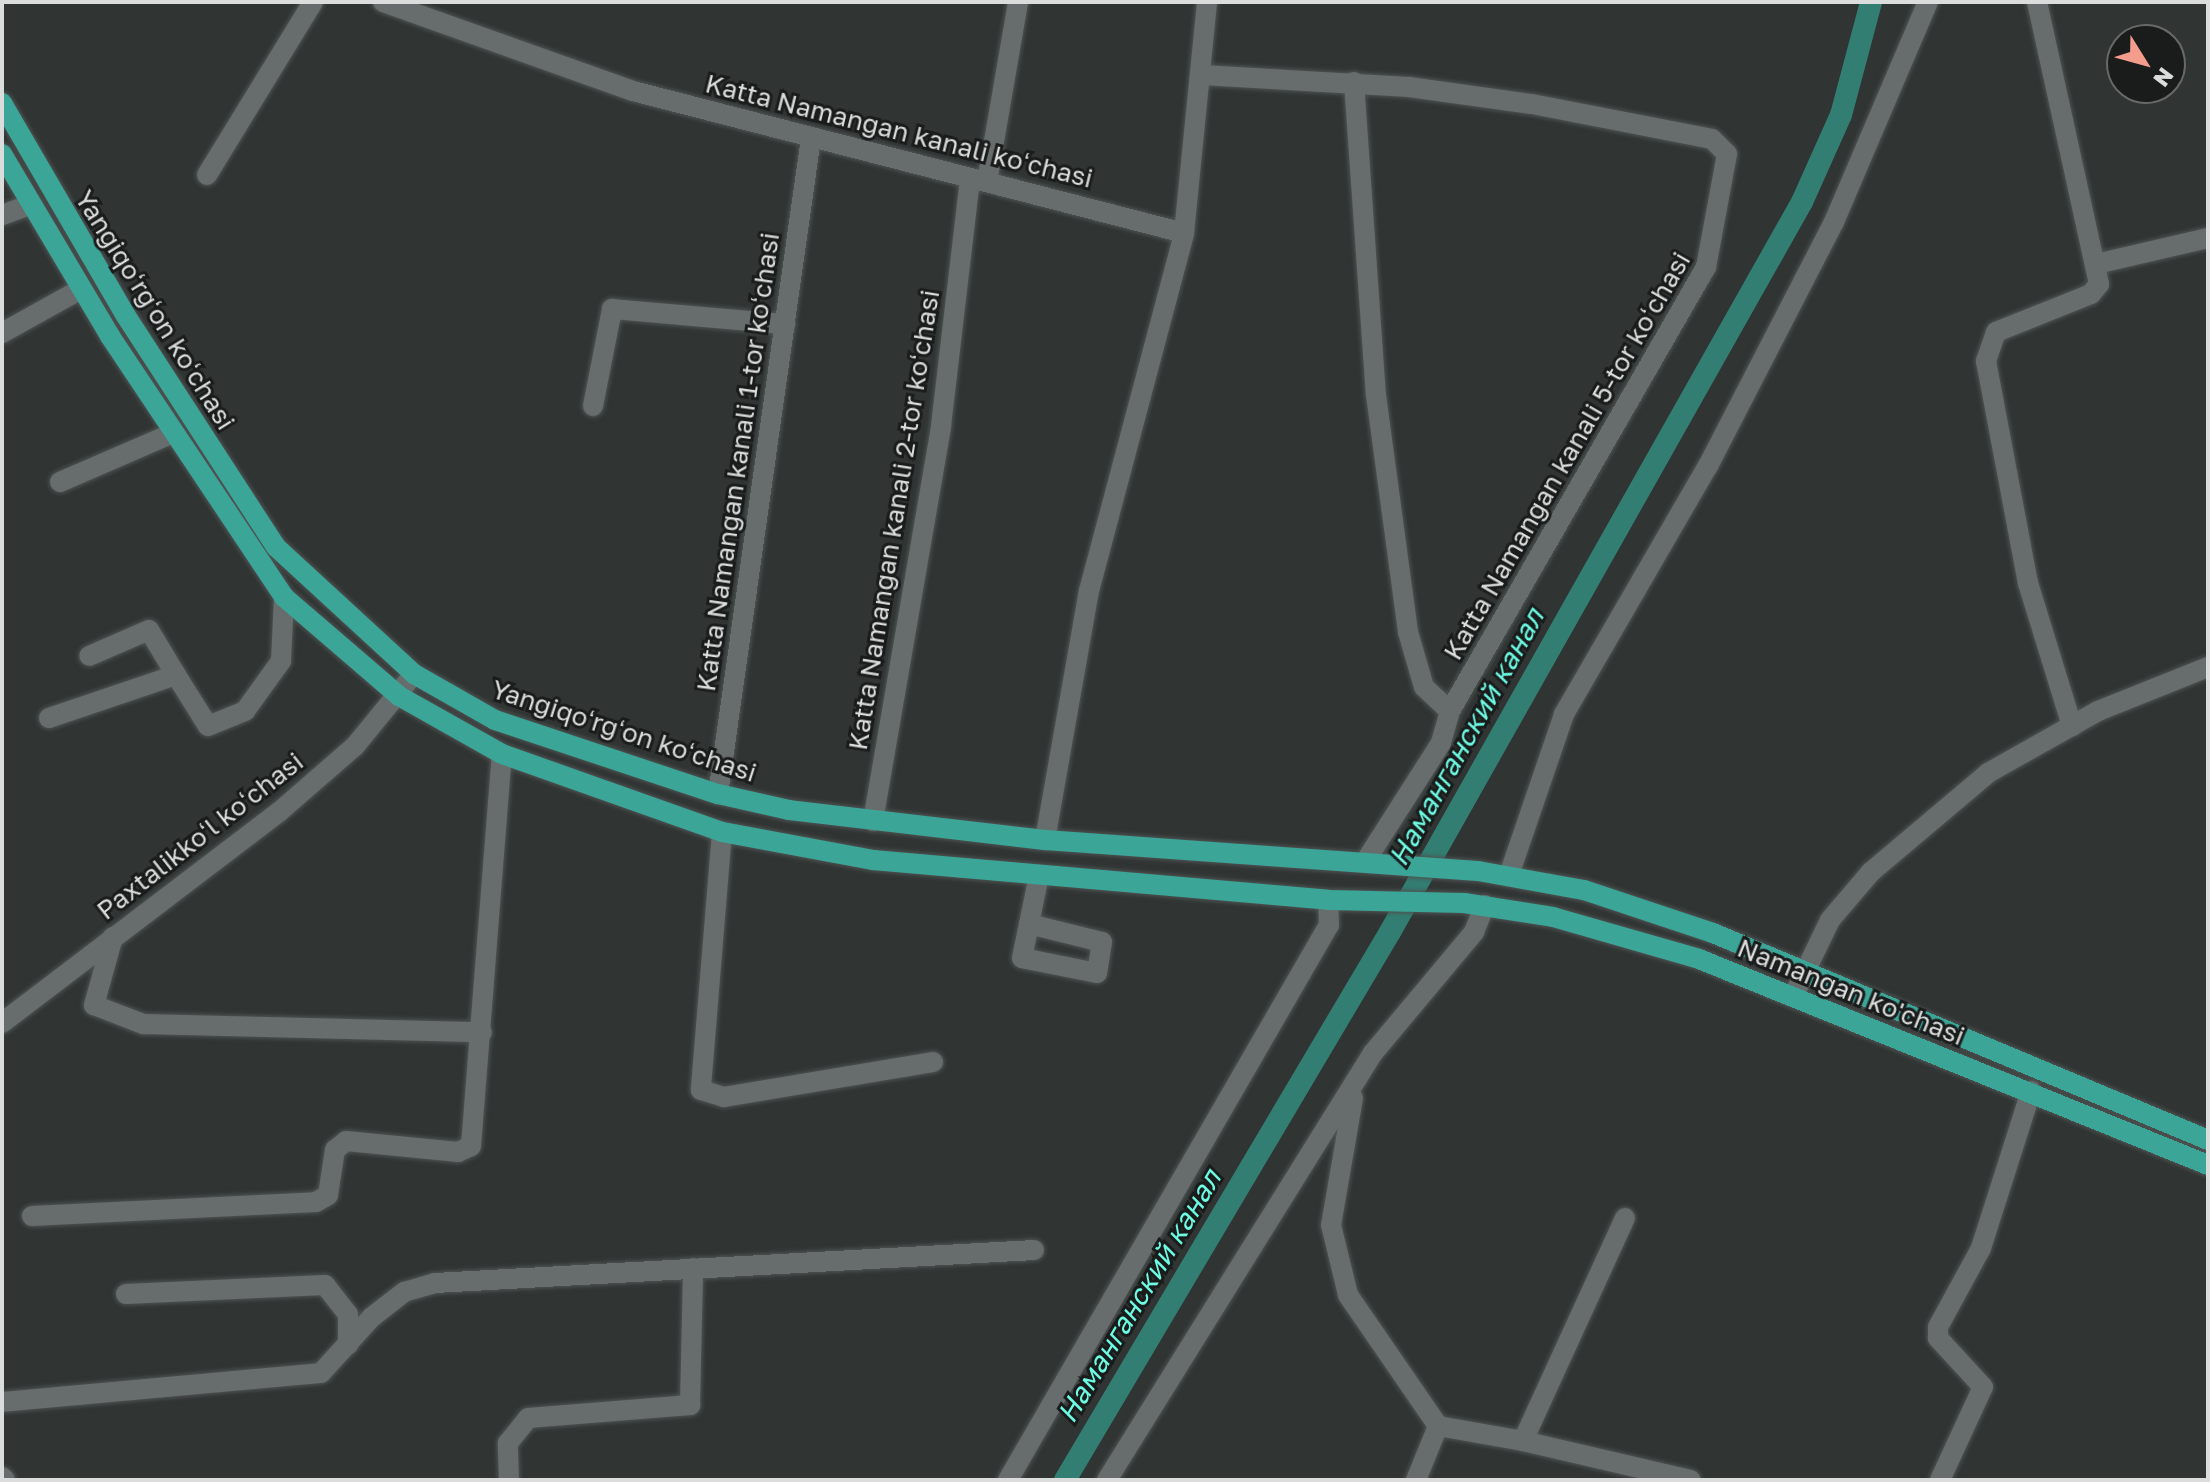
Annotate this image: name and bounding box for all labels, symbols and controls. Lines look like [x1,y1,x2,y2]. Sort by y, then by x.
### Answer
north arrow [2106,24,2186,104]
text: N [2148,63,2180,92]
street label: Katta Namangan kanali koʻchasi [702,68,1096,194]
street label: Yangiqoʻrgʻon koʻchasi [69,185,241,435]
street label: Katta Namangan kanali 1-tor koʻchasi [690,231,786,693]
street label: Katta Namangan kanali 5-tor koʻchasi [1437,247,1697,665]
street label: Katta Namangan kanali 2-tor koʻchasi [842,288,946,752]
water label: Наманганский канал [1381,603,1551,871]
street label: Yangiqoʻrgʻon koʻchasi [488,673,760,789]
street label: Paxtalikkoʻl koʻchasi [91,746,309,926]
street label: Namangan ko'chasi [1733,932,1969,1052]
water label: Наманганский канал [1050,1164,1228,1428]

